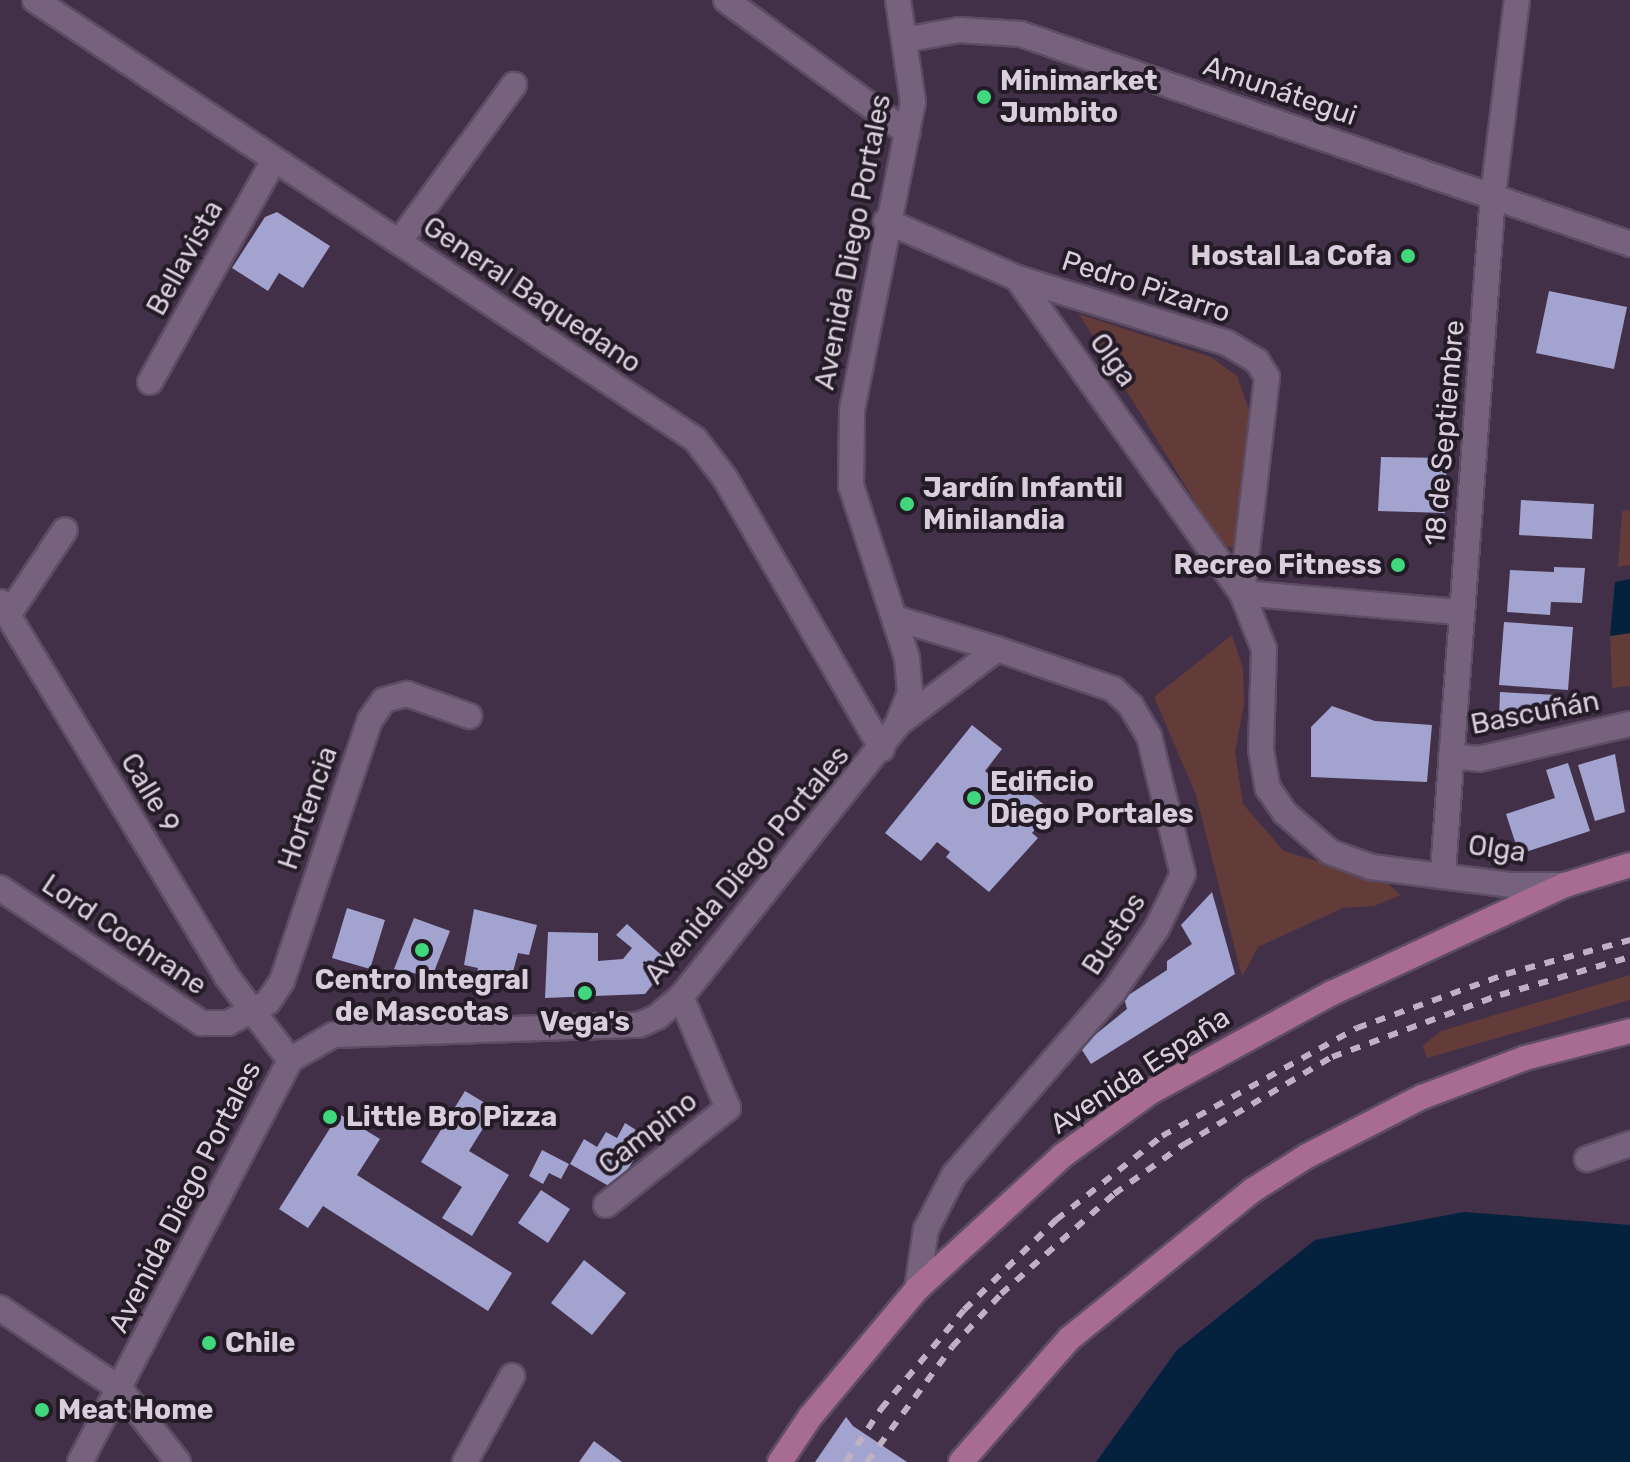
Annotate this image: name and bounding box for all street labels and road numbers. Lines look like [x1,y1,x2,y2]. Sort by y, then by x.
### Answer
street label: Amunátegui [1199,49,1361,133]
street label: Avenida Diego Portales [808,91,898,393]
street label: Bellavista [140,195,230,321]
street label: General Baquedano [417,210,647,380]
street label: Pedro Pizarro [1058,244,1234,330]
street label: 18 de Septiembre [1418,319,1472,547]
street label: Olga [1082,327,1144,393]
street label: Bascuñán [1468,684,1602,742]
street label: Avenida Diego Portales [638,739,856,991]
street label: Hortencia [271,742,345,874]
street label: Calle 9 [113,747,187,839]
street label: Olga [1466,828,1528,870]
street label: Lord Cochrane [35,868,213,1002]
street label: Bustos [1075,887,1153,981]
street label: Avenida España [1044,1001,1236,1141]
street label: Avenida Diego Portales [102,1056,268,1338]
street label: Campino [592,1084,704,1182]

